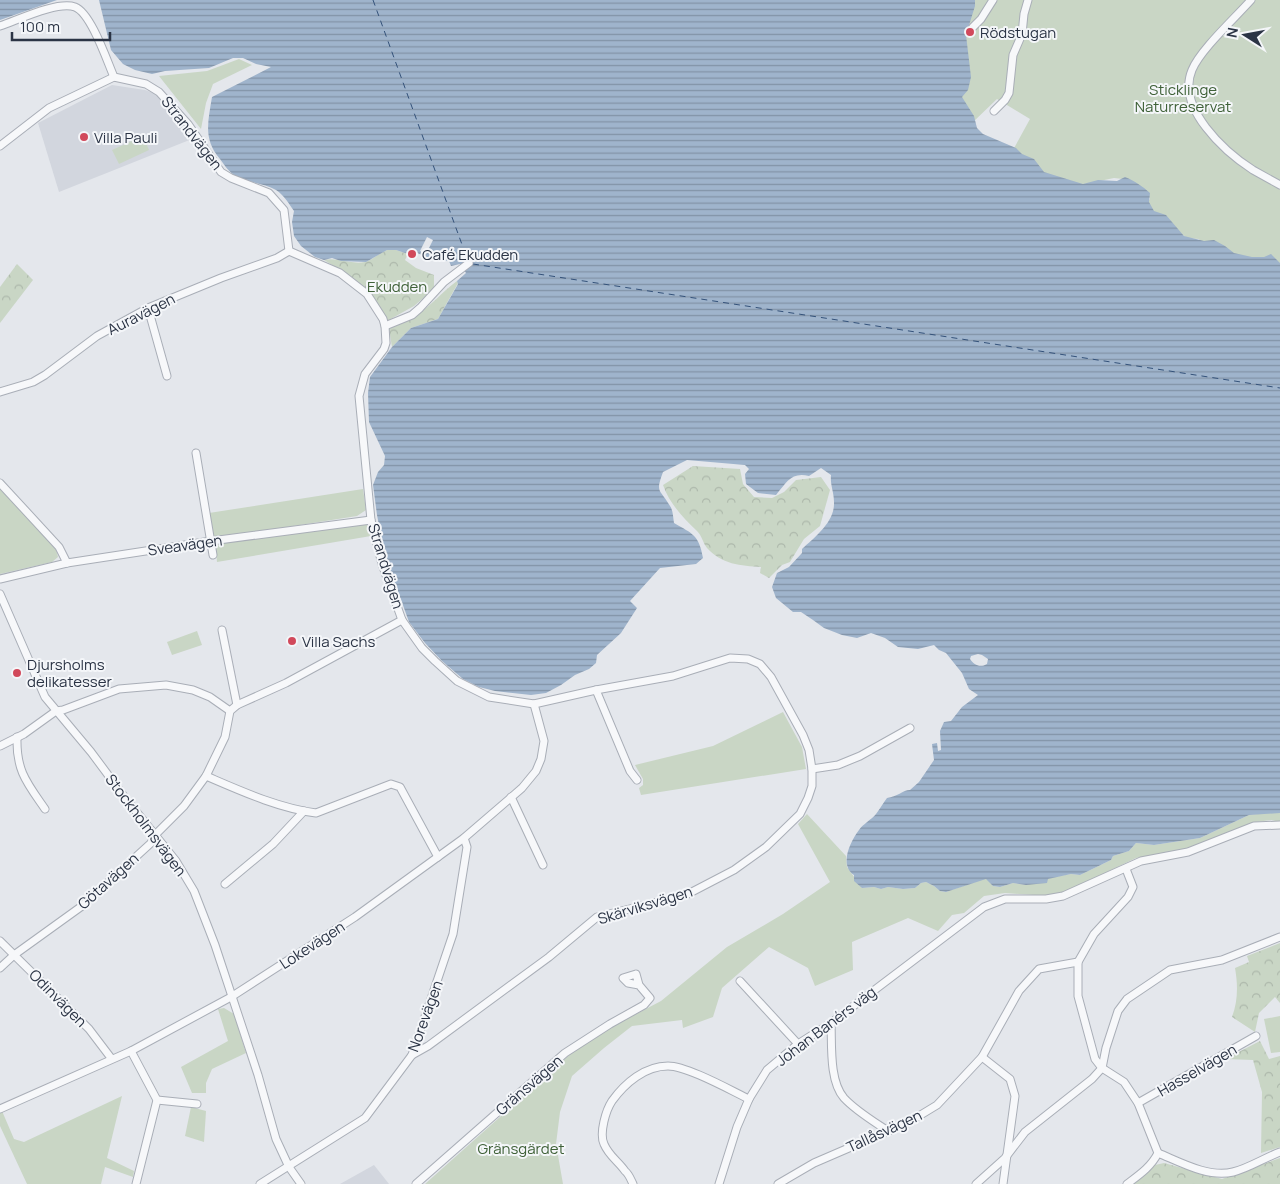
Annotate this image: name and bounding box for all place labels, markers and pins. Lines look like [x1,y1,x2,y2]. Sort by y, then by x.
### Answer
place label: Rödstugan [980,22,1056,43]
marker: Rödstugan [964,26,976,38]
place label: Villa Pauli [94,127,158,148]
marker: Villa Pauli [78,131,90,143]
place label: Café Ekudden [422,244,518,265]
marker: Café Ekudden [406,248,418,260]
place label: Villa Sachs [302,631,375,652]
marker: Villa Sachs [286,635,298,647]
place label: Djursholms delikatesser [27,654,112,692]
marker: Djursholms delikatesser [11,667,23,679]

